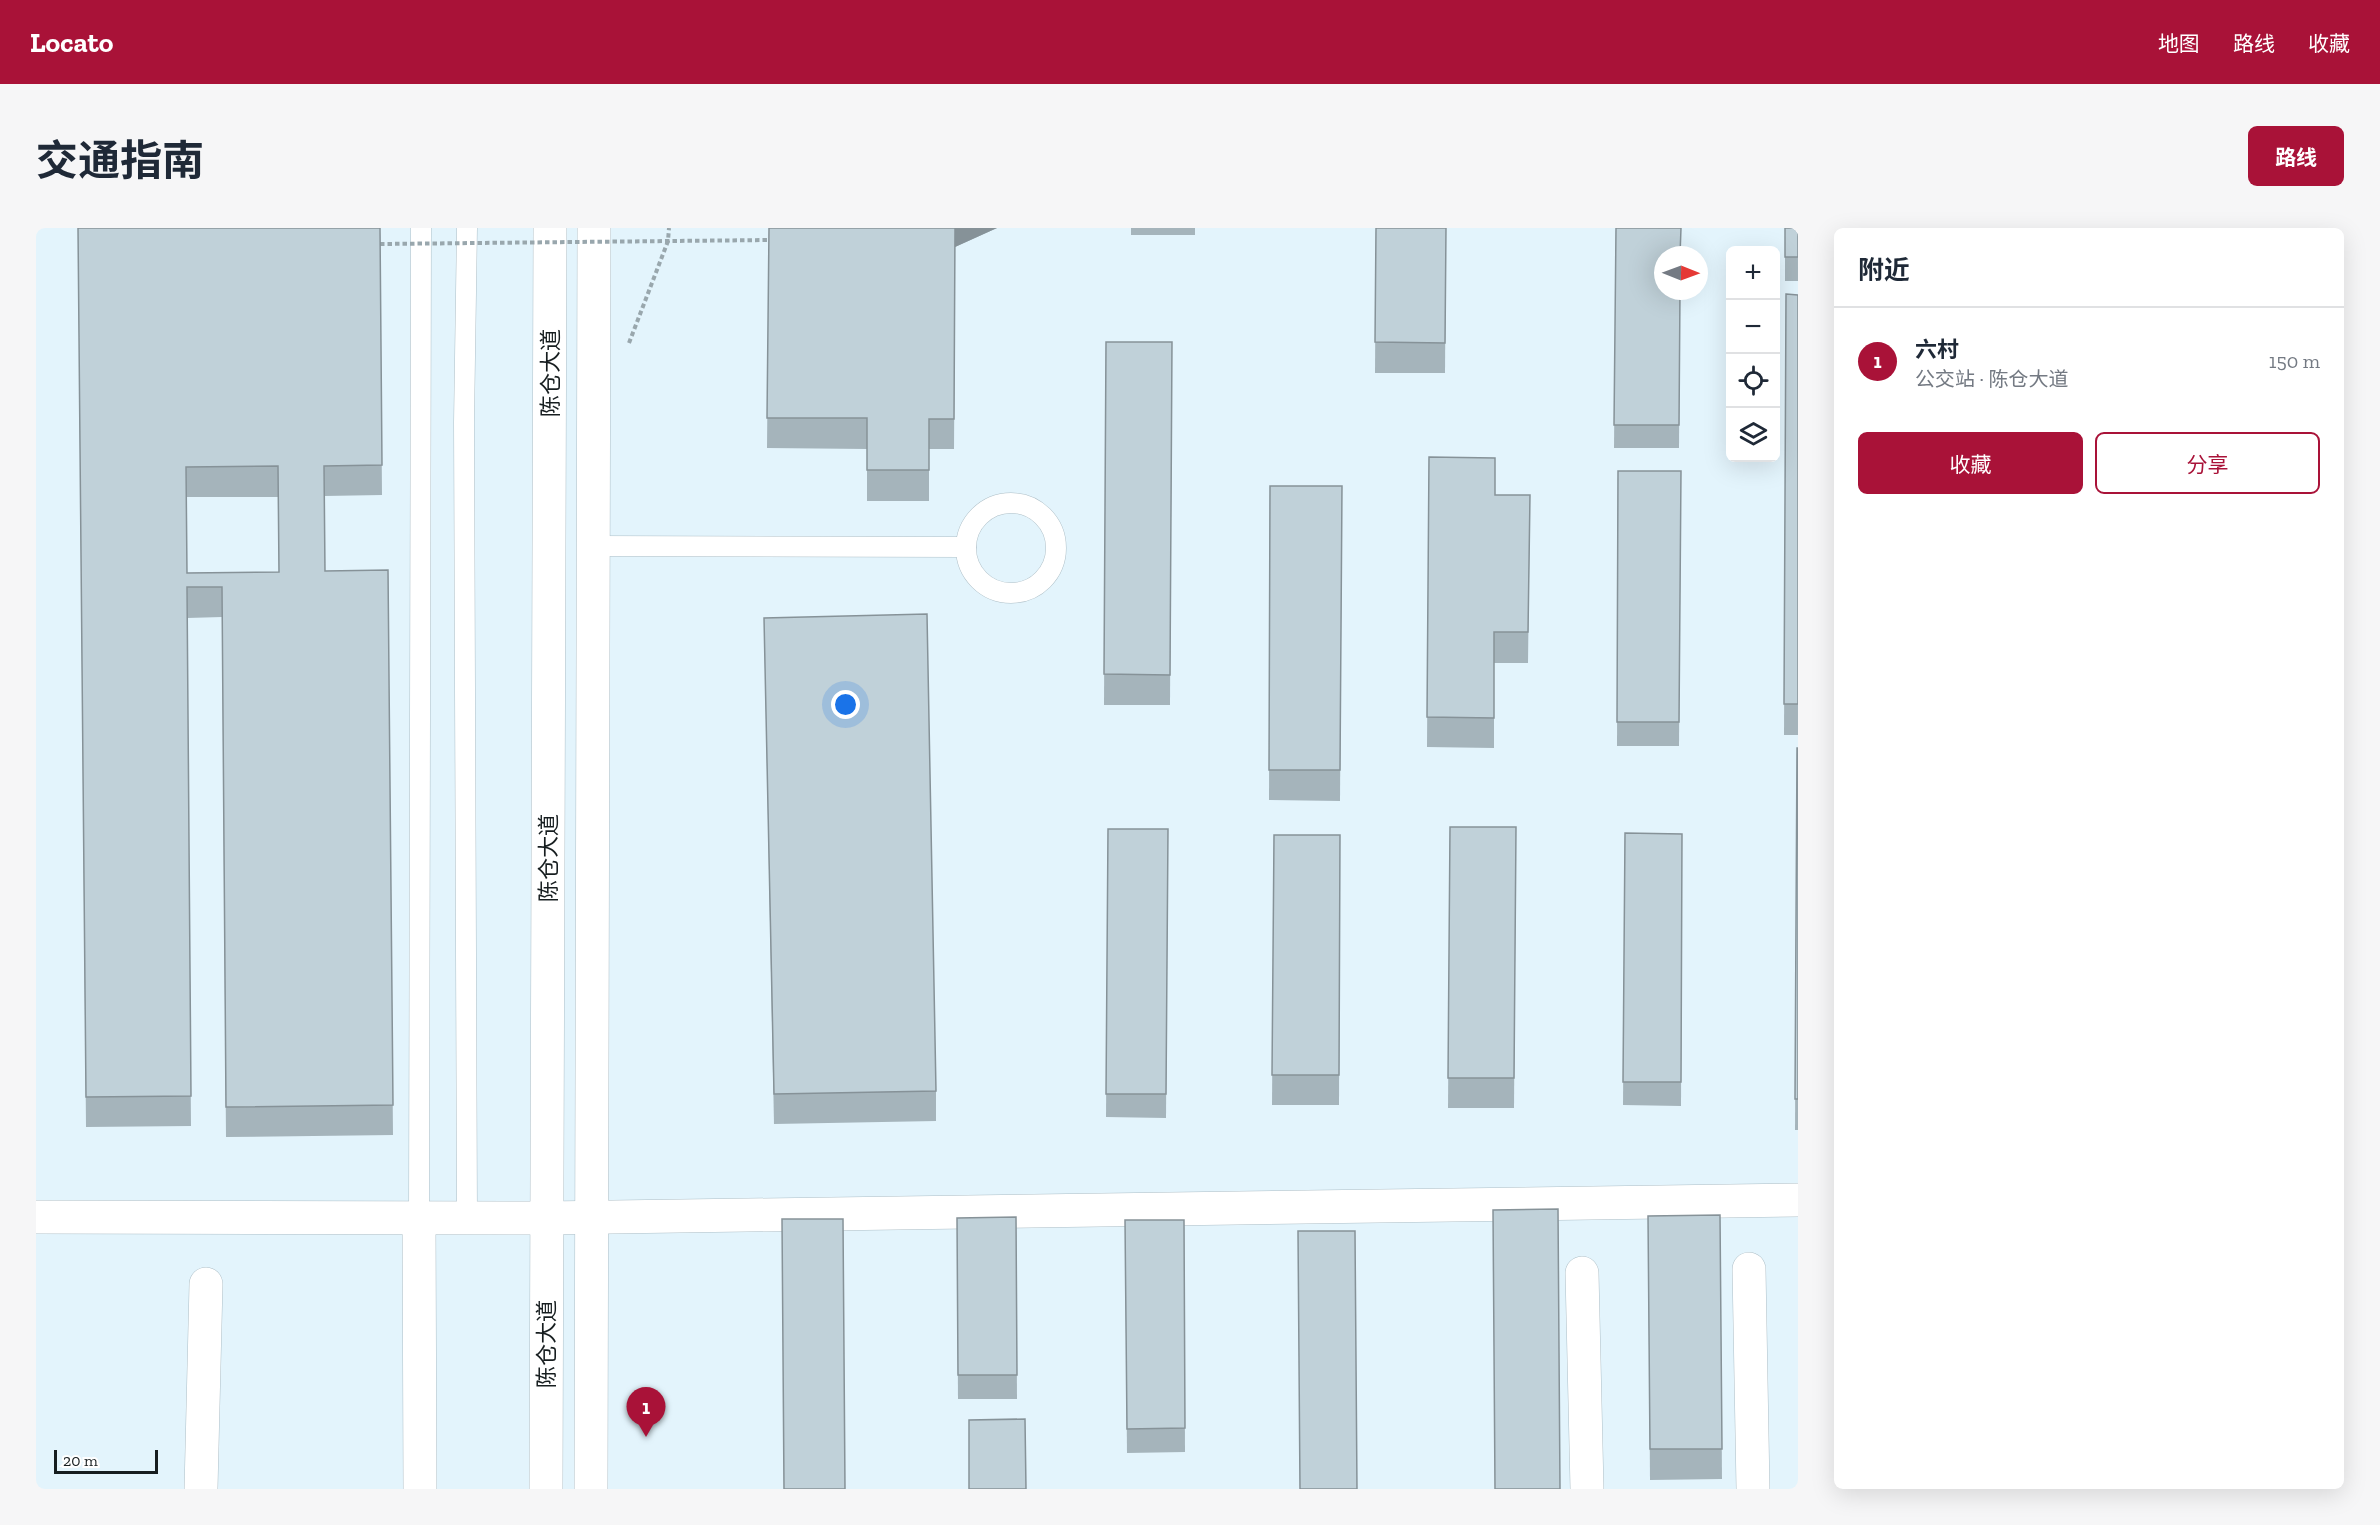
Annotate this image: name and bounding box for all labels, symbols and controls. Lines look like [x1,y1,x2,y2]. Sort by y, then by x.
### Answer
text: Locato [30,26,113,59]
text: 地图 [2158,31,2200,56]
text: 路线 [2233,31,2275,56]
text: 收藏 [2308,31,2350,56]
button: 路线 [2248,126,2344,186]
text: 交通指南 [36,135,204,186]
north arrow [1654,246,1708,300]
map controls [1726,246,1780,462]
button: + [1726,246,1780,300]
text: 附近 [1858,254,1910,286]
button: − [1726,300,1780,354]
street label: 陈仓大道 [537,329,564,417]
text: 六村 [1915,336,1959,363]
text: 1 [1873,349,1882,373]
text: 150 m [2269,349,2320,373]
button: locate [1726,354,1780,408]
text: 公交站 · 陈仓大道 [1915,367,2068,391]
button: layers [1726,408,1780,462]
button: 收藏 [1858,432,2083,494]
button: 分享 [2095,432,2320,494]
your location [831,690,860,719]
street label: 陈仓大道 [535,814,562,902]
street label: 陈仓大道 [533,1300,560,1388]
pin: 1 [626,1388,666,1437]
scale bar [54,1447,158,1474]
text: 20 m [63,1451,98,1470]

